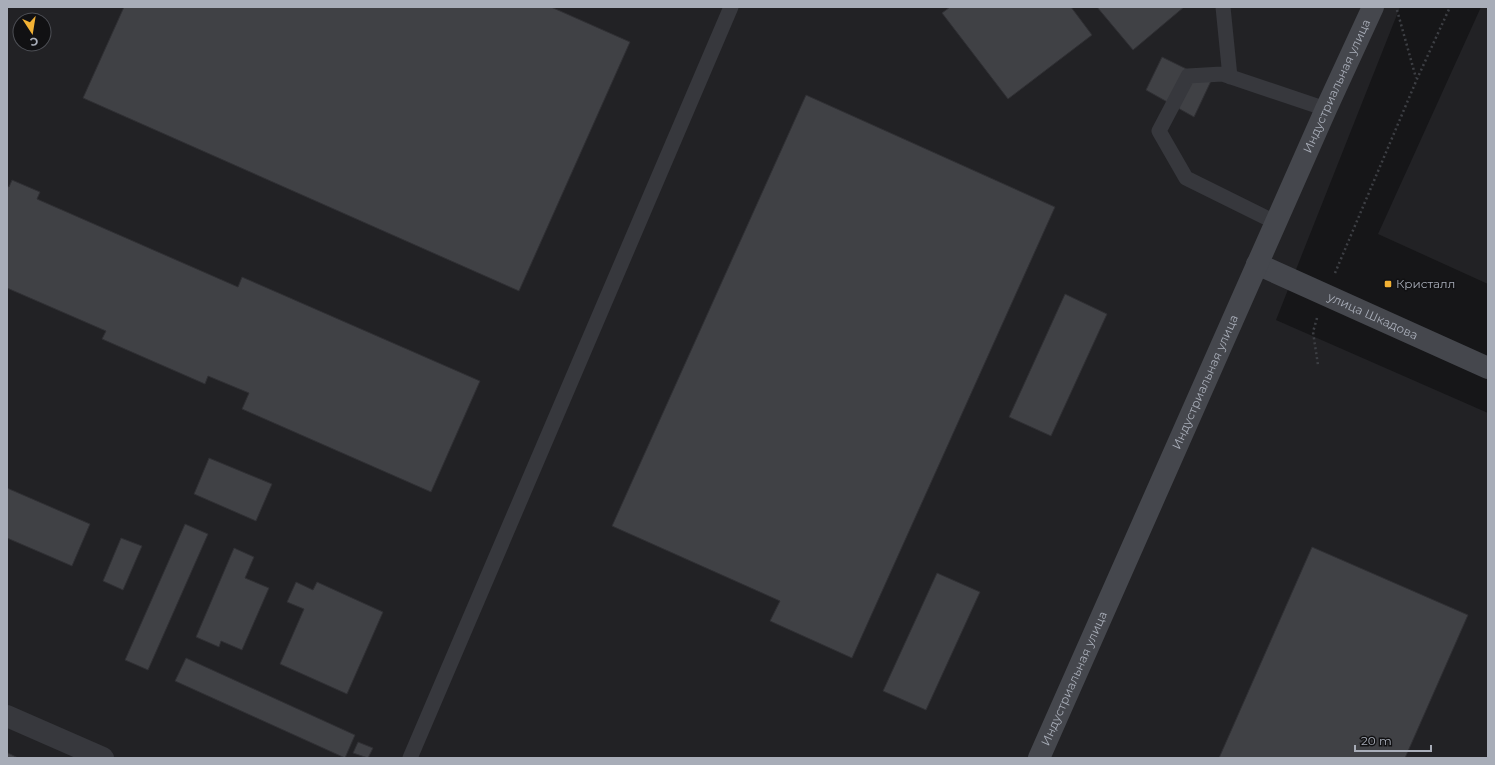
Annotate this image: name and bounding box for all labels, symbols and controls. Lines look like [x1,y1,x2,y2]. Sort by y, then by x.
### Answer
north arrow [12,12,52,52]
street label: Индустриальная улица [1300,16,1373,155]
text: С [29,34,39,49]
place label: Кристалл [1396,276,1455,291]
marker: Кристалл [1383,279,1393,289]
street label: улица Шкадова [1325,288,1420,343]
street label: Индустриальная улица [1168,312,1241,452]
street label: Индустриальная улица [1037,609,1110,748]
scale bar [1355,727,1431,753]
text: 20 m [1361,733,1392,748]

